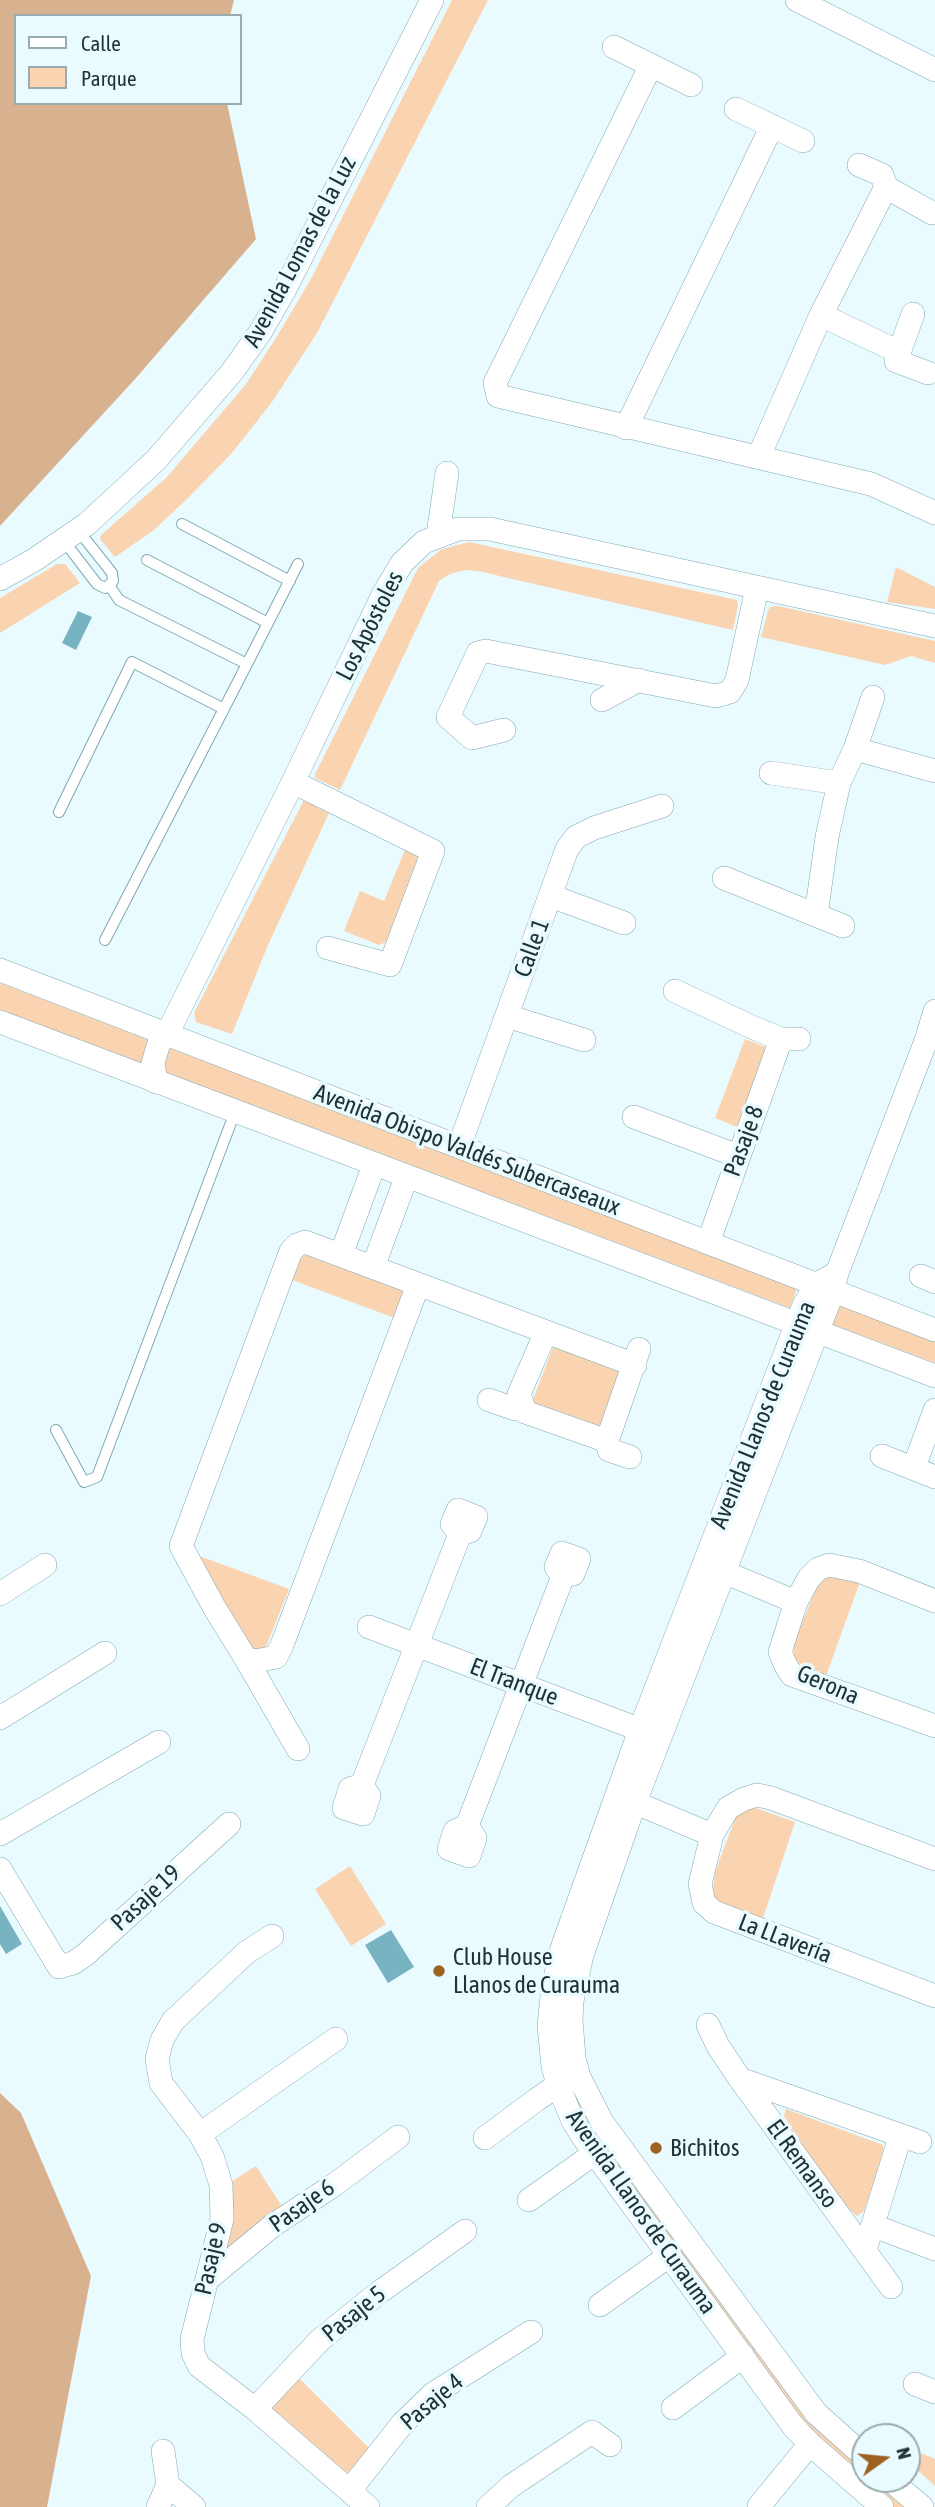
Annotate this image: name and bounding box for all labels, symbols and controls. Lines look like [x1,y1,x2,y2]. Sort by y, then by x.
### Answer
legend [14,14,242,105]
text: Calle [81,31,121,55]
text: Parque [81,66,136,90]
street label: Avenida Lomas de la Luz [238,152,362,352]
street label: Los Apóstoles [330,567,410,685]
street label: Calle 1 [508,915,556,981]
street label: Avenida Obispo Valdés Subercaseaux [310,1078,624,1222]
street label: Pasaje 8 [718,1102,770,1180]
street label: Avenida Llanos de Curauma [704,1297,822,1533]
street label: El Tranque [466,1652,562,1712]
street label: Gerona [793,1659,863,1711]
street label: Pasaje 19 [105,1859,187,1937]
street label: La LLavería [734,1908,836,1970]
place label: Club House Llanos de Curauma [453,1943,620,1999]
marker: Club House Llanos de Curauma [431,1963,447,1979]
street label: Avenida Llanos de Curauma [560,2104,722,2320]
street label: El Remanso [760,2114,844,2214]
place label: Bichitos [670,2134,739,2162]
marker: Bichitos [648,2140,664,2156]
street label: Pasaje 6 [264,2173,340,2239]
street label: Pasaje 9 [189,2220,233,2298]
street label: Pasaje 5 [317,2280,391,2348]
street label: Pasaje 4 [395,2367,469,2437]
north arrow [851,2423,921,2493]
text: N [892,2445,916,2461]

